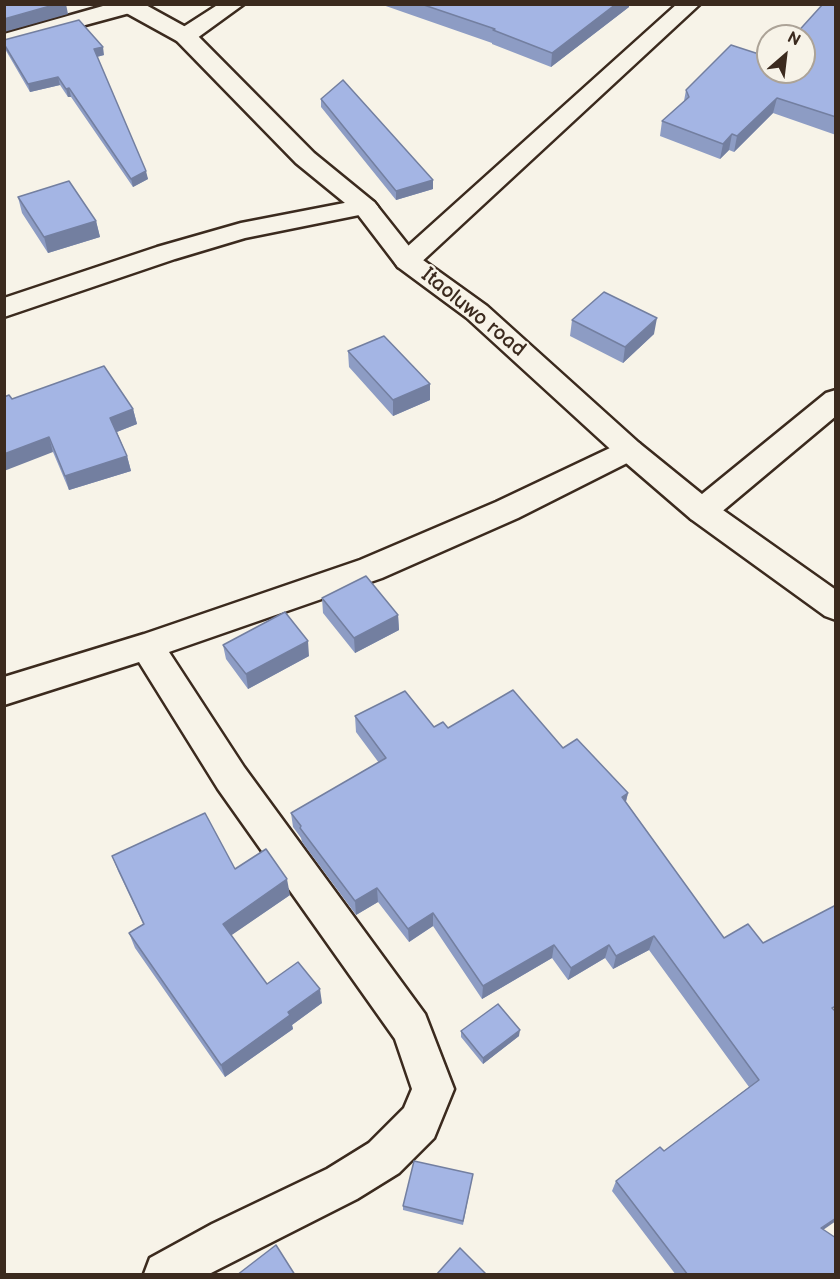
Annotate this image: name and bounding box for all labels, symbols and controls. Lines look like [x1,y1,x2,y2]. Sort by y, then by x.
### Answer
north arrow [756,24,816,84]
text: N [784,28,804,51]
street label: Itaoluwo road [416,263,530,363]

